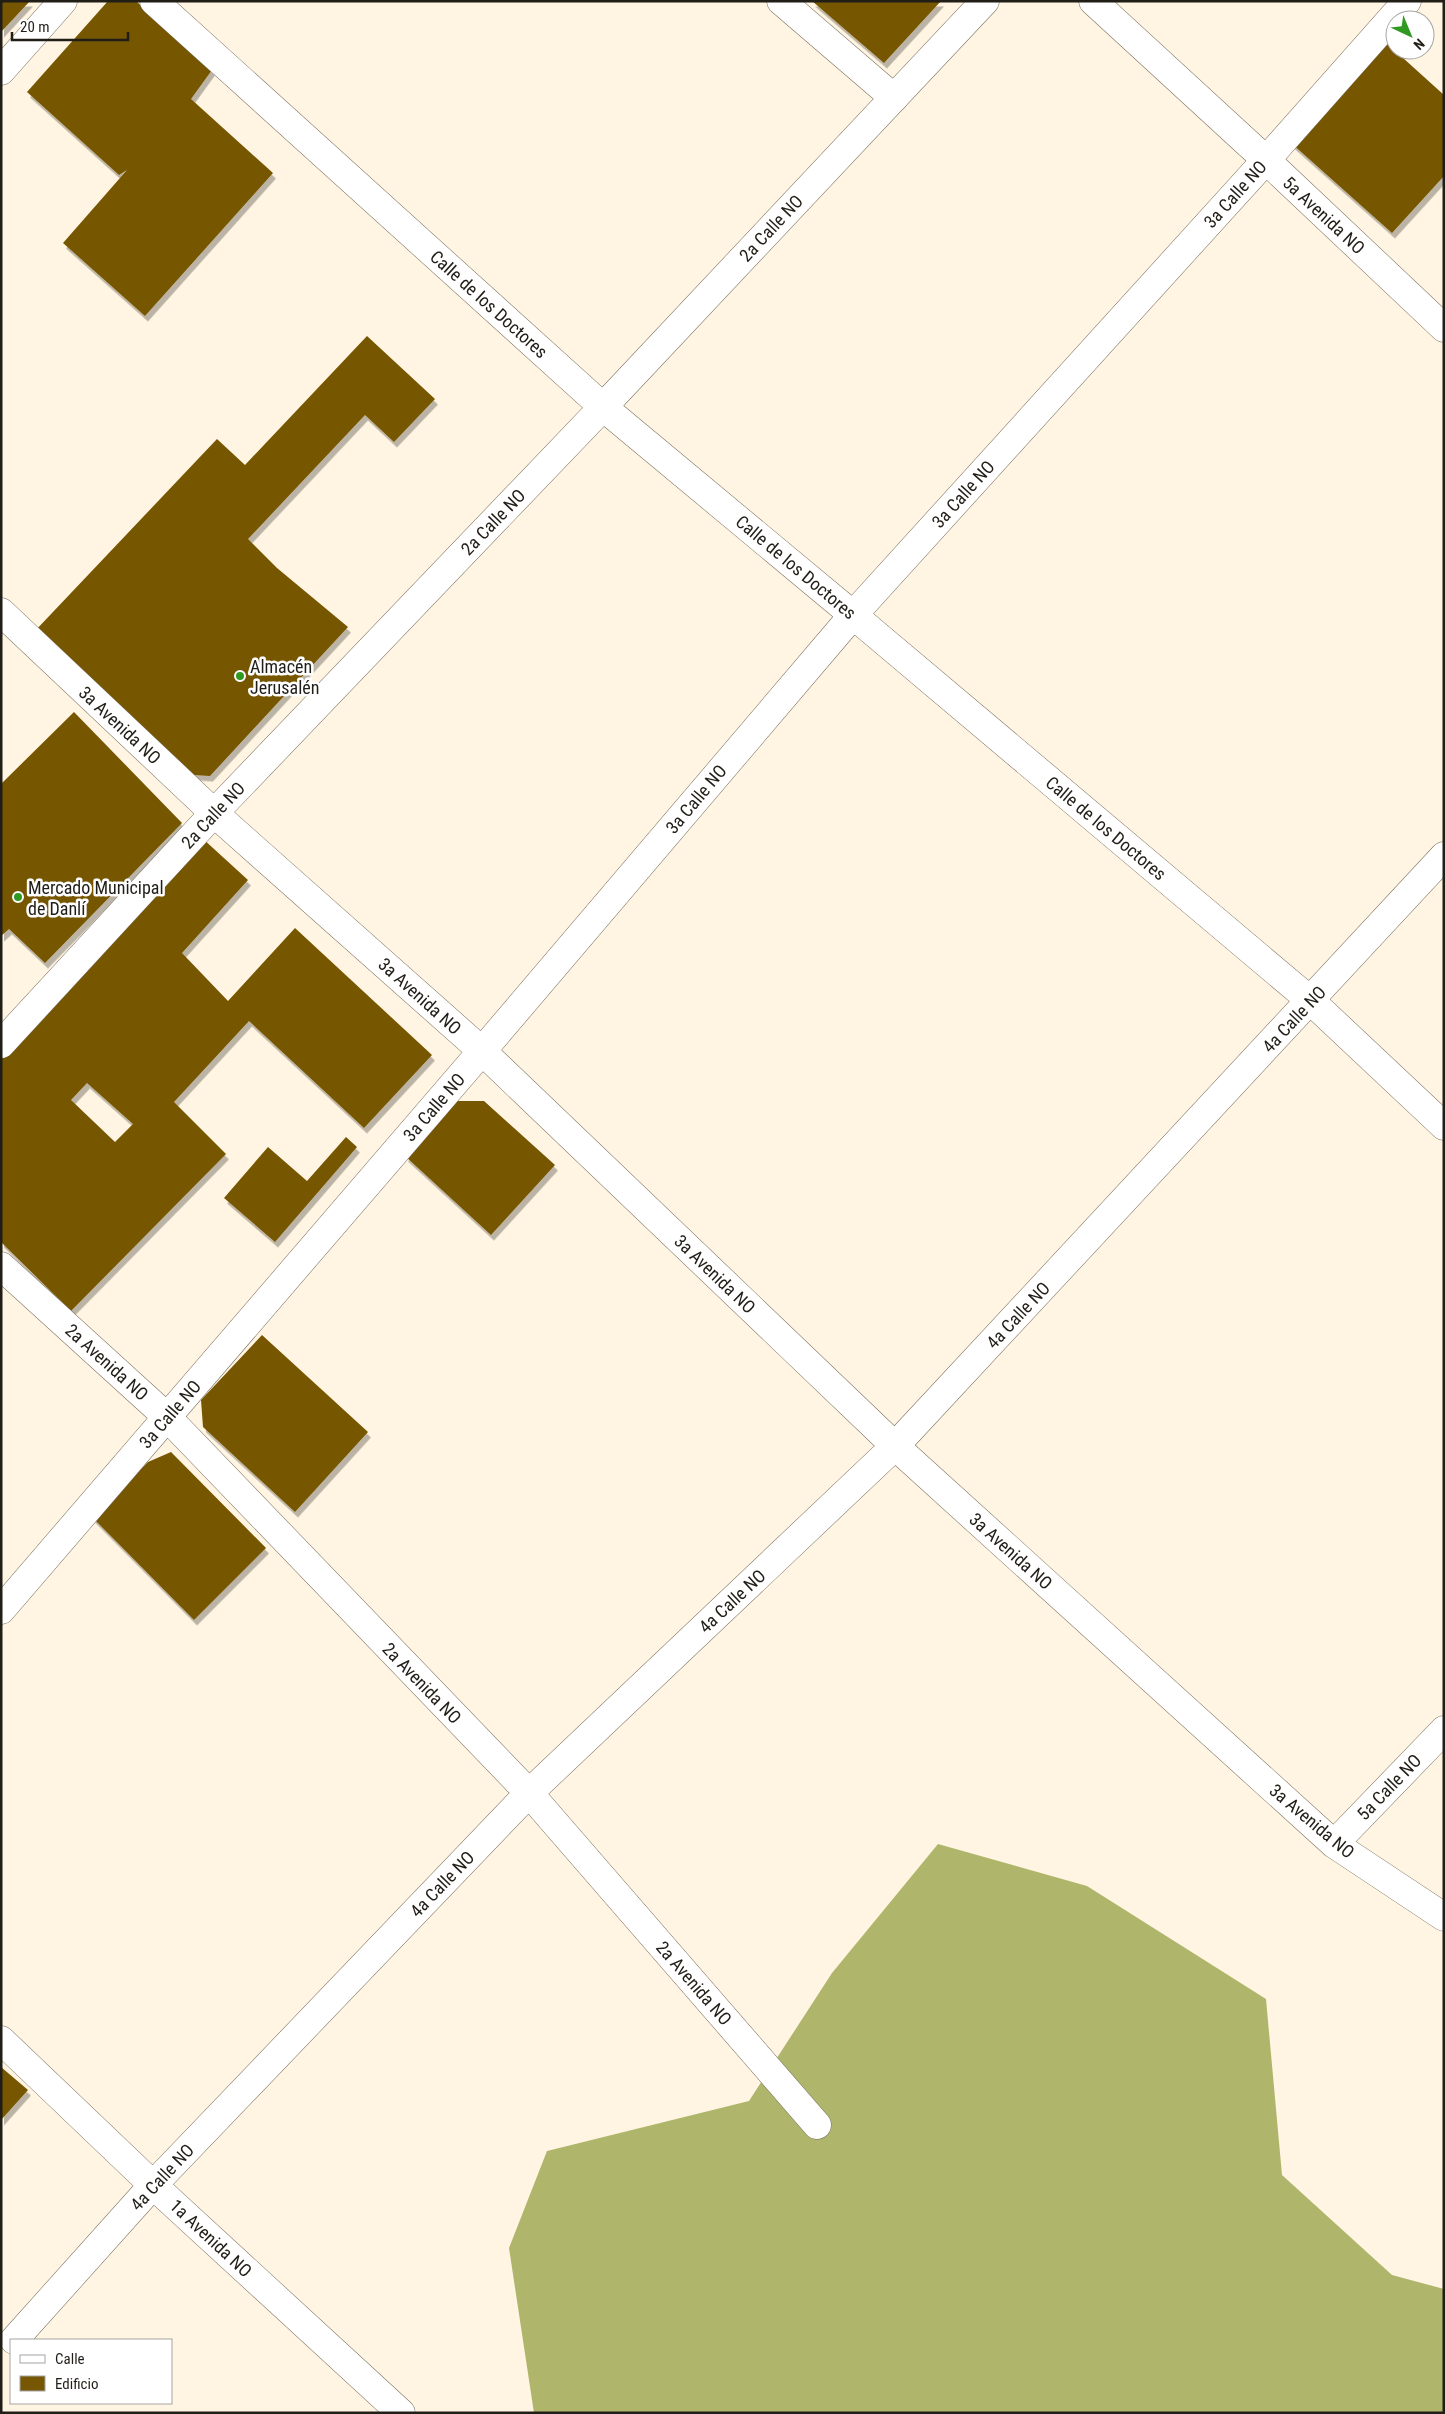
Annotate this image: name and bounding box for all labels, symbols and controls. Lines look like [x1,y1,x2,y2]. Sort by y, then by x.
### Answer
scale bar [12,10,129,42]
north arrow [1385,10,1435,60]
text: 20 m [20,18,50,36]
text: N [1410,36,1428,53]
street label: 3a Calle NO [1199,156,1271,232]
street label: 5a Avenida NO [1279,172,1369,258]
street label: 2a Calle NO [735,190,807,266]
street label: Calle de los Doctores [426,246,552,362]
street label: 3a Calle NO [927,456,999,532]
street label: 2a Calle NO [457,485,529,559]
street label: Calle de los Doctores [732,511,860,623]
place label: Almacén Jerusalén [250,656,319,698]
marker: Almacén Jerusalén [234,670,246,682]
street label: 3a Avenida NO [75,682,165,768]
street label: 3a Calle NO [661,760,731,838]
street label: Calle de los Doctores [1042,772,1170,884]
street label: 2a Calle NO [177,777,249,853]
place label: Mercado Municipal de Danlí [28,877,164,919]
marker: Mercado Municipal de Danlí [12,891,24,903]
street label: 3a Avenida NO [374,953,466,1039]
street label: 4a Calle NO [1258,981,1330,1057]
street label: 3a Calle NO [399,1069,469,1145]
street label: 3a Avenida NO [670,1230,760,1318]
street label: 4a Calle NO [982,1277,1054,1353]
street label: 2a Avenida NO [61,1319,153,1405]
street label: 3a Calle NO [135,1376,205,1452]
street label: 3a Avenida NO [965,1508,1057,1594]
street label: 4a Calle NO [694,1565,770,1637]
street label: 2a Avenida NO [378,1638,466,1728]
street label: 5a Calle NO [1353,1750,1425,1824]
street label: 3a Avenida NO [1265,1779,1359,1863]
street label: 4a Calle NO [406,1847,478,1921]
street label: 2a Avenida NO [652,1937,736,2029]
street label: 4a Calle NO [126,2139,198,2215]
street label: 1a Avenida NO [166,2195,256,2281]
legend [10,2339,172,2404]
text: Calle [55,2350,85,2368]
text: Edificio [55,2375,98,2393]

